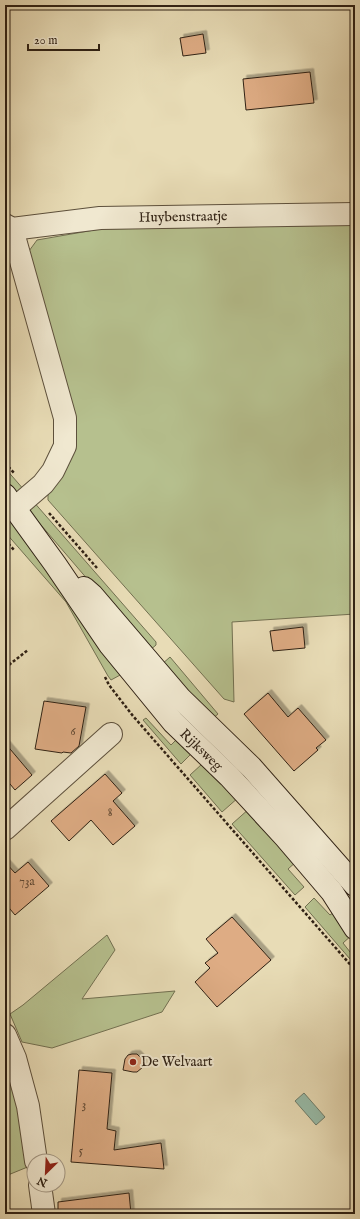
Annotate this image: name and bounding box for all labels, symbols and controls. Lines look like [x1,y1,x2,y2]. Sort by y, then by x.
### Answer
scale bar [28,26,99,52]
text: 20 m [34,33,57,48]
street label: Huybenstraatje [138,207,228,227]
house number: 6 [70,724,76,739]
street label: Rijksweg [176,725,227,775]
house number: 8 [108,805,113,820]
house number: 73a [19,874,35,889]
place label: De Welvaart [141,1053,213,1071]
marker: De Welvaart [128,1057,138,1067]
house number: 3 [82,1097,86,1112]
house number: 5 [79,1143,84,1158]
north arrow [26,1153,66,1193]
text: N [35,1173,50,1190]

